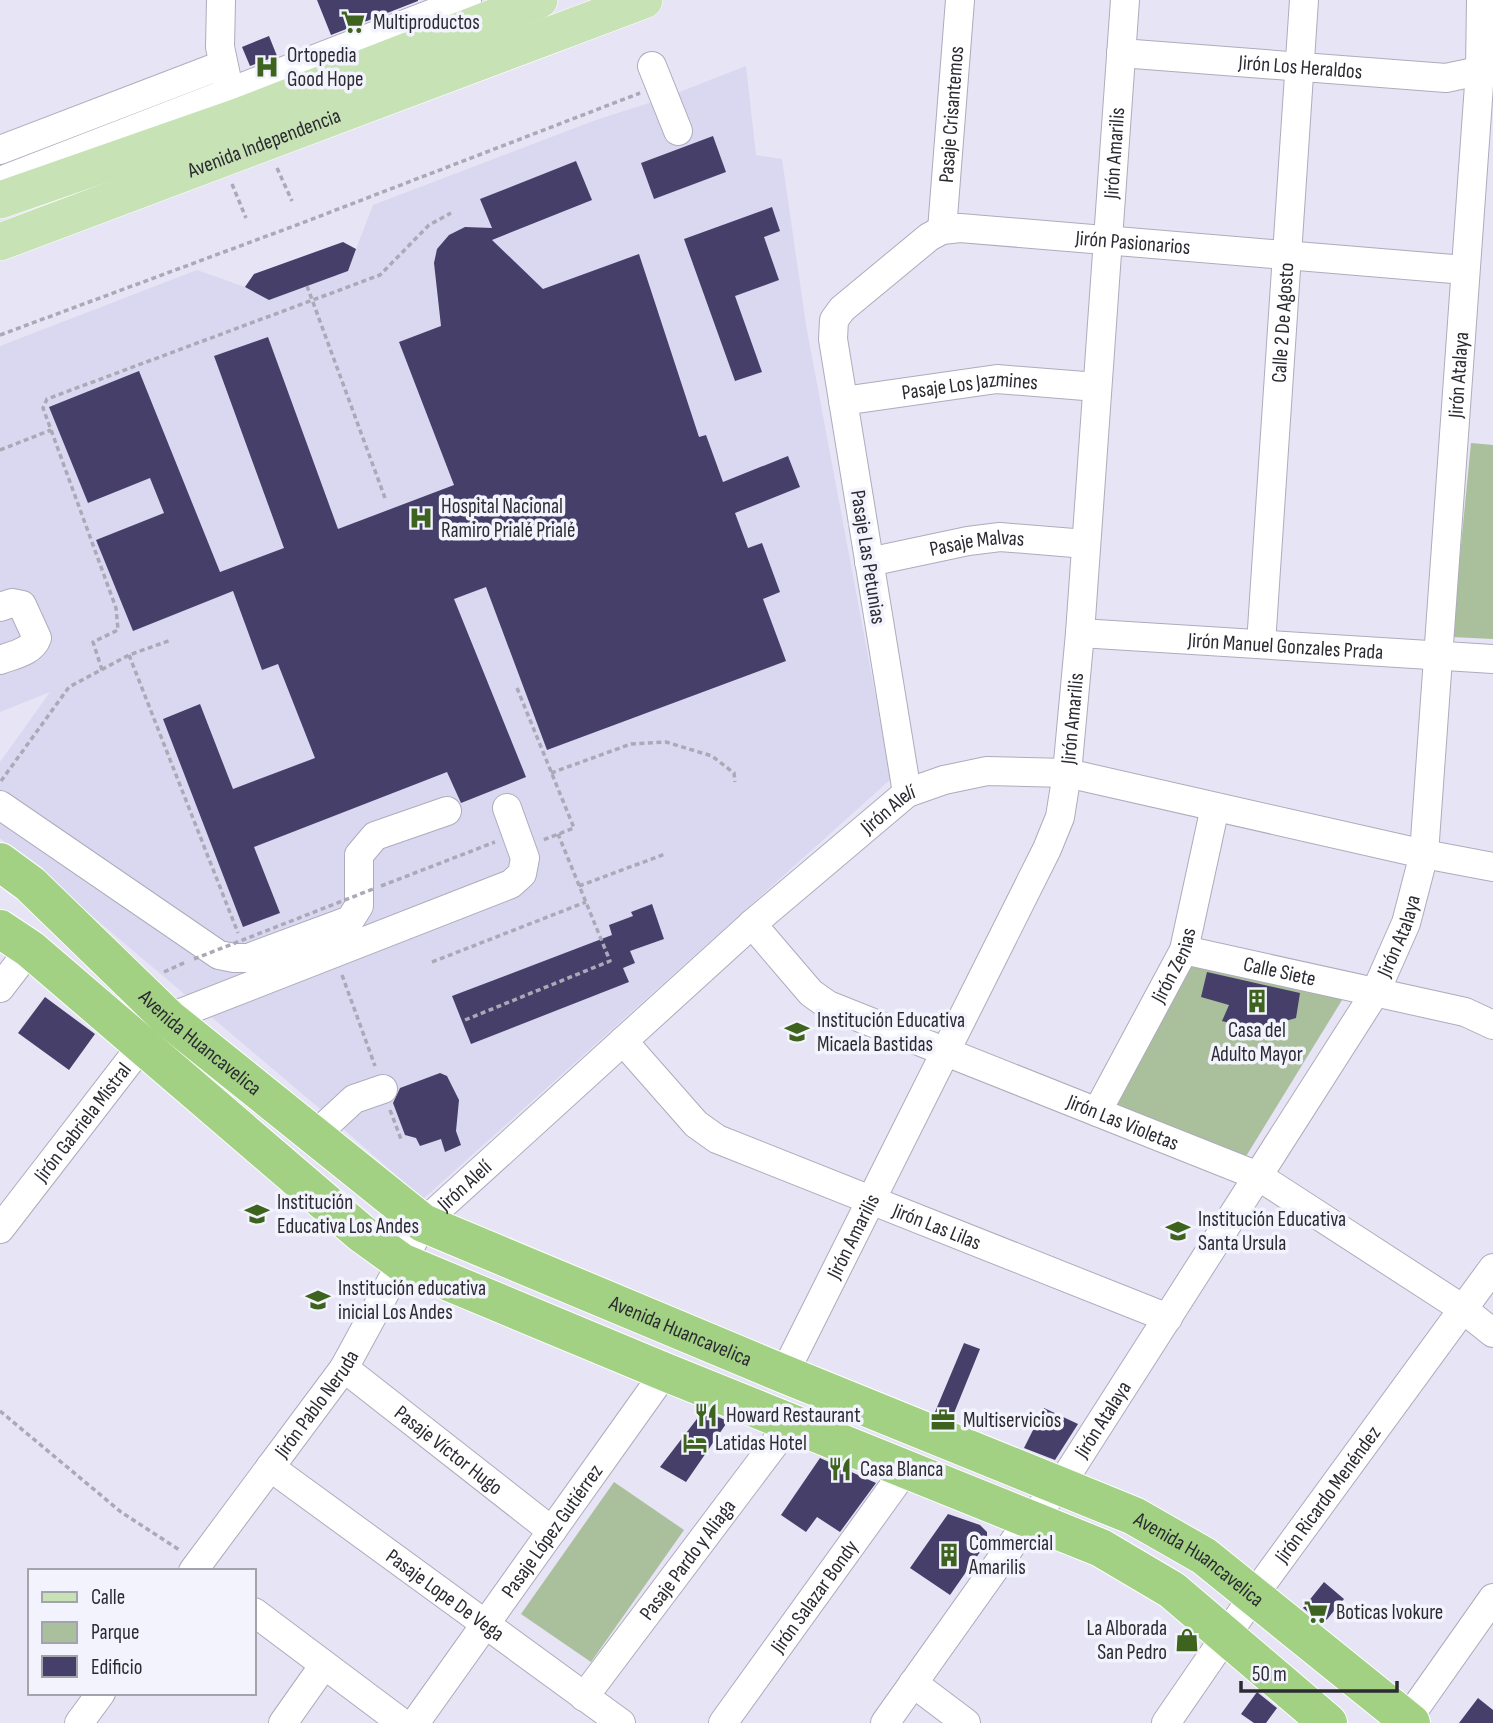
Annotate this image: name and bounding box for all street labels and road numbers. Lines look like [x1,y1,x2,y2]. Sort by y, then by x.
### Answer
street label: Pasaje Crisantemos [933,45,969,184]
street label: Jirón Los Heraldos [1237,50,1363,84]
street label: Avenida Independencia [183,103,344,183]
street label: Jirón Amarilis [1098,106,1130,201]
street label: Jirón Pasionarios [1074,225,1191,260]
street label: Calle 2 De Agosto [1266,262,1299,384]
street label: Jirón Atalaya [1443,331,1474,420]
street label: Pasaje Los Jazmines [900,366,1039,405]
street label: Pasaje Las Petunias [845,488,891,626]
street label: Pasaje Malvas [927,524,1025,561]
street label: Jirón Manuel Gonzales Prada [1186,627,1384,665]
street label: Jirón Amarilis [1055,672,1089,766]
street label: Jirón Alelí [855,779,918,840]
street label: Jirón Atalaya [1371,892,1425,982]
street label: Jirón Zenias [1145,926,1201,1008]
street label: Calle Siete [1241,951,1318,991]
street label: Avenida Huancavelica [133,984,267,1101]
street label: Jirón Gabriela Mistral [28,1058,136,1188]
street label: Jirón Las Violetas [1063,1088,1182,1156]
street label: Jirón Alelí [431,1154,497,1217]
street label: Jirón Amarilis [821,1190,885,1284]
street label: Jirón Las Lilas [888,1197,985,1255]
street label: Avenida Huancavelica [605,1290,755,1372]
street label: Jirón Pablo Neruda [269,1346,364,1463]
street label: Jirón Atalaya [1068,1376,1136,1463]
street label: Pasaje Víctor Hugo [390,1400,508,1500]
street label: Jirón Ricardo Menéndez [1269,1421,1386,1569]
street label: Pasaje López Gutiérrez [496,1459,608,1602]
street label: Pasaje Pardo y Aliaga [634,1494,741,1625]
street label: Avenida Huancavelica [1129,1506,1269,1612]
street label: Jirón Salazar Bondy [765,1535,863,1659]
street label: Pasaje Lope De Vega [381,1543,509,1646]

